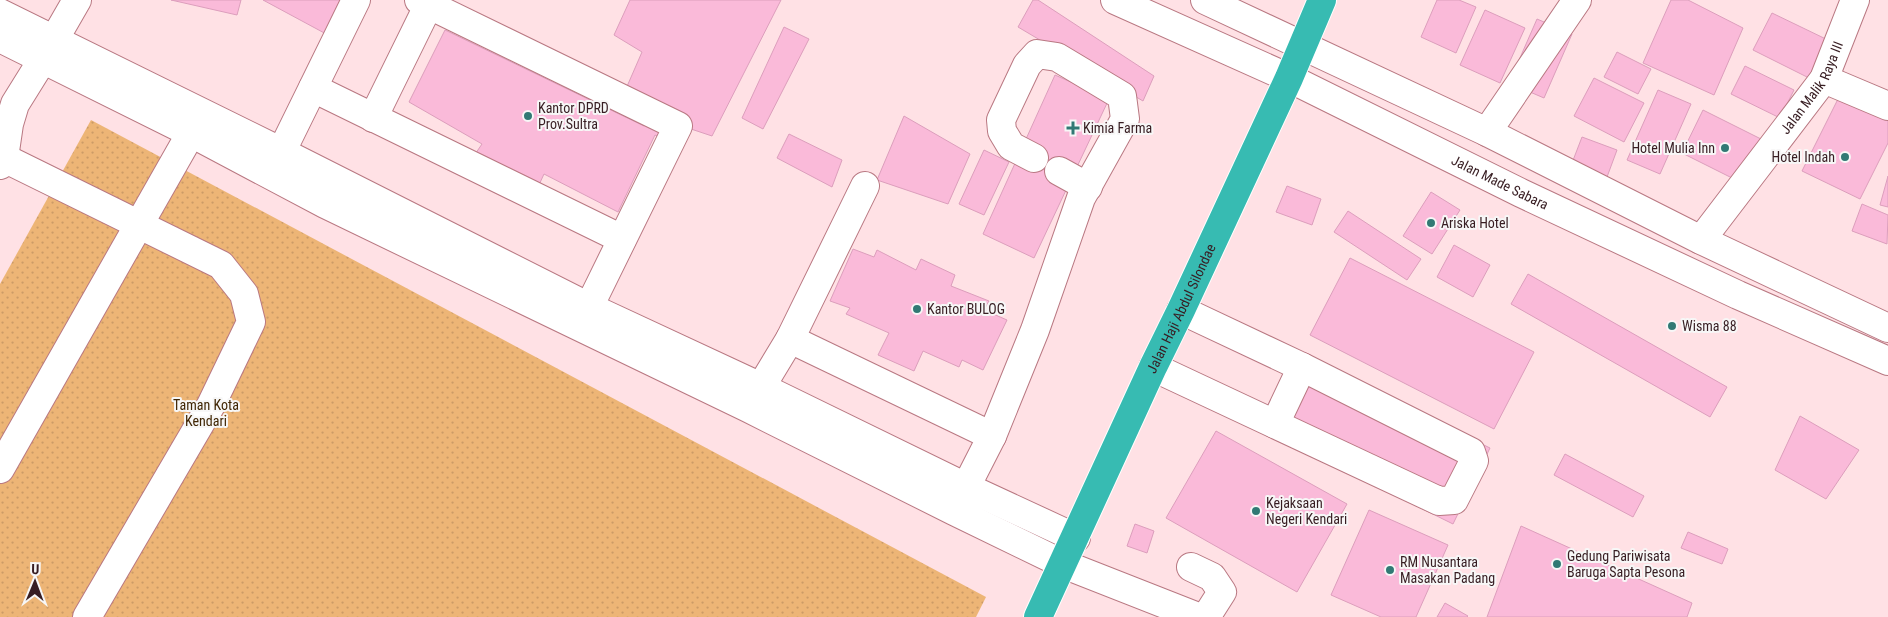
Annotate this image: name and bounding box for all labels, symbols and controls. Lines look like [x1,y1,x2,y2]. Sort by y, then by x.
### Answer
street label: Jalan Malik Raya III [1777,39,1846,137]
place label: Kantor DPRD Prov.Sultra [538,100,609,132]
marker: Kantor DPRD Prov.Sultra [522,110,534,122]
place label: Kimia Farma [1083,120,1152,136]
marker: Kimia Farma [1067,122,1079,134]
place label: Hotel Mulia Inn [1631,140,1715,156]
marker: Hotel Mulia Inn [1719,142,1731,154]
place label: Hotel Indah [1771,149,1835,165]
marker: Hotel Indah [1839,151,1851,163]
street label: Jalan Made Sabara [1449,152,1551,213]
place label: Ariska Hotel [1441,215,1509,231]
marker: Ariska Hotel [1425,217,1437,229]
street label: Jalan Haji Abdul Silondae [1143,241,1219,376]
place label: Kantor BULOG [927,301,1005,317]
marker: Kantor BULOG [911,303,923,315]
place label: Wisma 88 [1682,318,1737,334]
marker: Wisma 88 [1666,320,1678,332]
park label: Taman Kota Kendari [173,397,239,429]
place label: Kejaksaan Negeri Kendari [1266,495,1347,527]
marker: Kejaksaan Negeri Kendari [1250,505,1262,517]
place label: Gedung Pariwisata Baruga Sapta Pesona [1567,548,1685,580]
place label: RM Nusantara Masakan Padang [1400,554,1495,586]
north arrow [10,557,60,607]
marker: Gedung Pariwisata Baruga Sapta Pesona [1551,558,1563,570]
text: U [31,561,39,577]
marker: RM Nusantara Masakan Padang [1384,564,1396,576]

